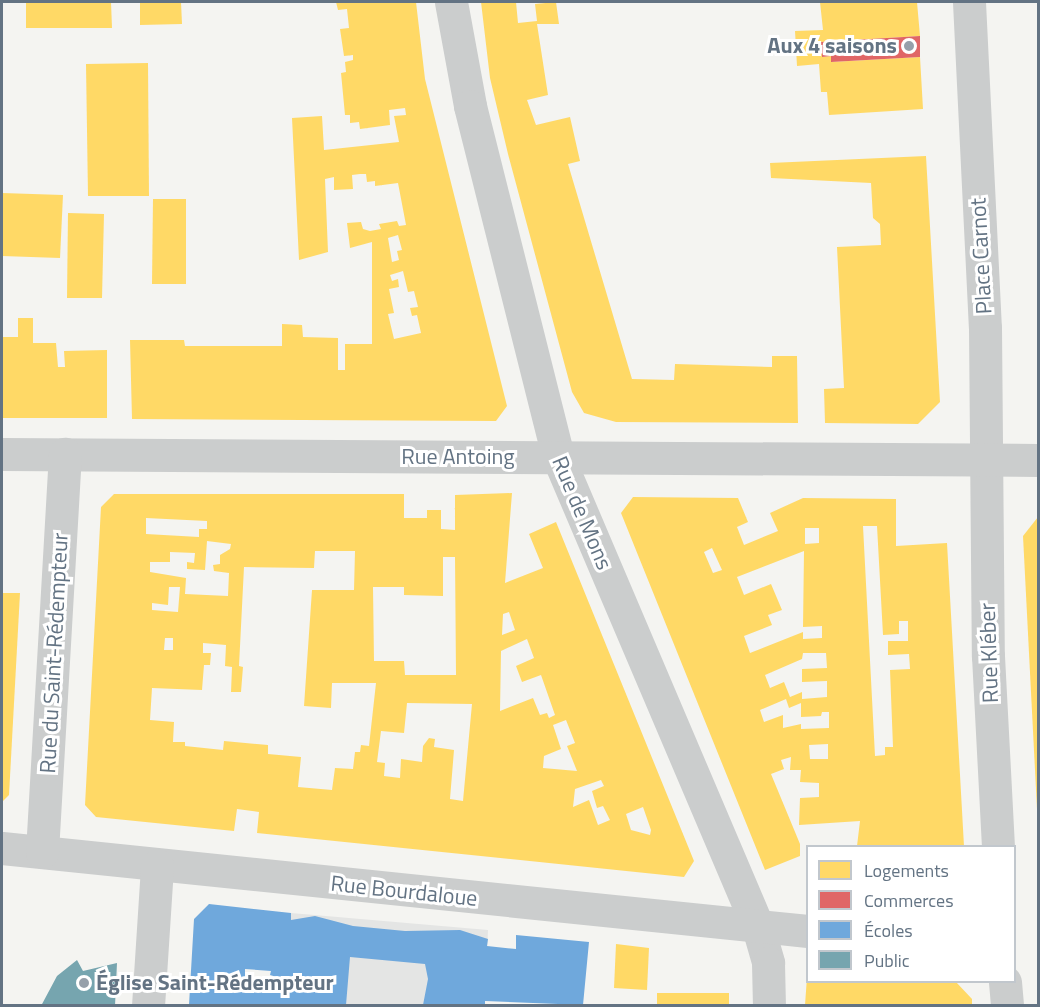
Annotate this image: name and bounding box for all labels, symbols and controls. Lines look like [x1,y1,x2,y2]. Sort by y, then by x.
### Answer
place label: Aux 4 saisons [767,33,897,59]
marker: Aux 4 saisons [902,39,916,53]
street label: Place Carnot [965,197,997,315]
street label: Rue Antoing [401,444,515,470]
street label: Rue de Mons [546,452,618,574]
street label: Rue du Saint-Rédempteur [35,532,73,774]
street label: Rue Kléber [974,603,1004,703]
legend [806,845,1016,983]
text: Logements [864,857,949,884]
street label: Rue Bourdaloue [329,870,479,912]
text: Commerces [864,887,954,914]
text: Écoles [864,917,913,944]
text: Public [864,947,910,974]
place label: Église Saint-Rédempteur [96,970,334,996]
marker: Église Saint-Rédempteur [77,976,91,990]

